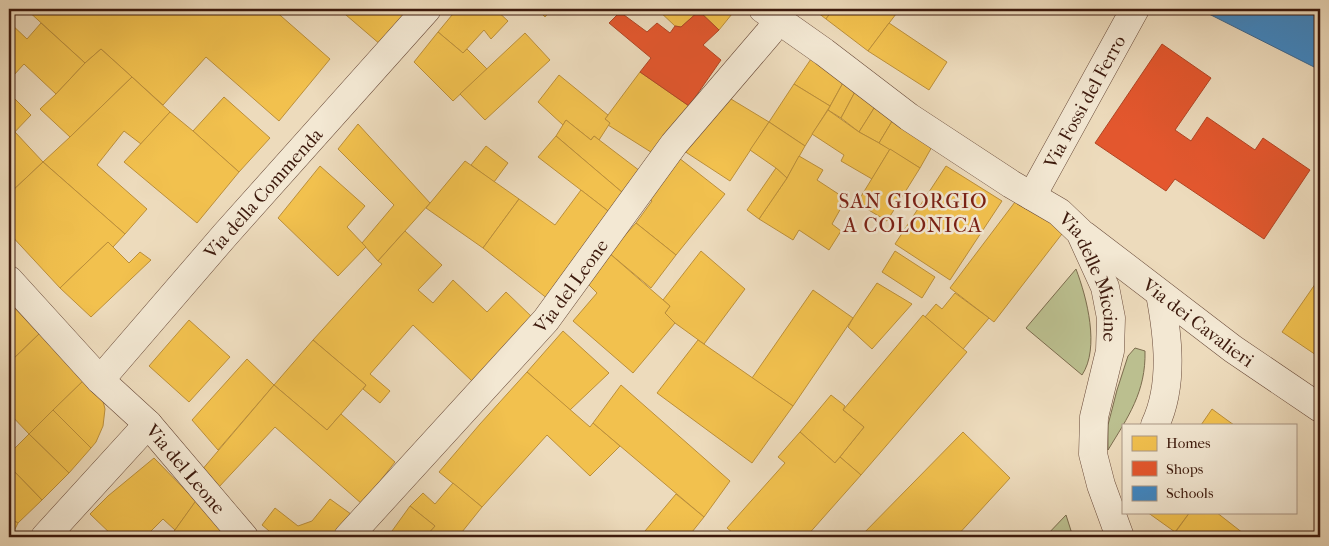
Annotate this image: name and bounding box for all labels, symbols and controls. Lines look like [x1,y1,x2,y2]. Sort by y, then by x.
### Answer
street label: Via Fossi del Ferro [1039,31,1131,173]
street label: Via della Commenda [199,124,328,264]
district label: SAN GIORGIO A COLONICA [838,189,988,237]
street label: Via delle Miccine [1053,207,1121,342]
street label: Via del Leone [529,235,613,338]
street label: Via dei Cavalieri [1137,273,1258,372]
street label: Via del Leone [140,419,229,519]
legend [1122,424,1296,514]
text: Homes [1166,434,1211,452]
text: Shops [1166,460,1204,478]
text: Schools [1166,484,1214,502]

